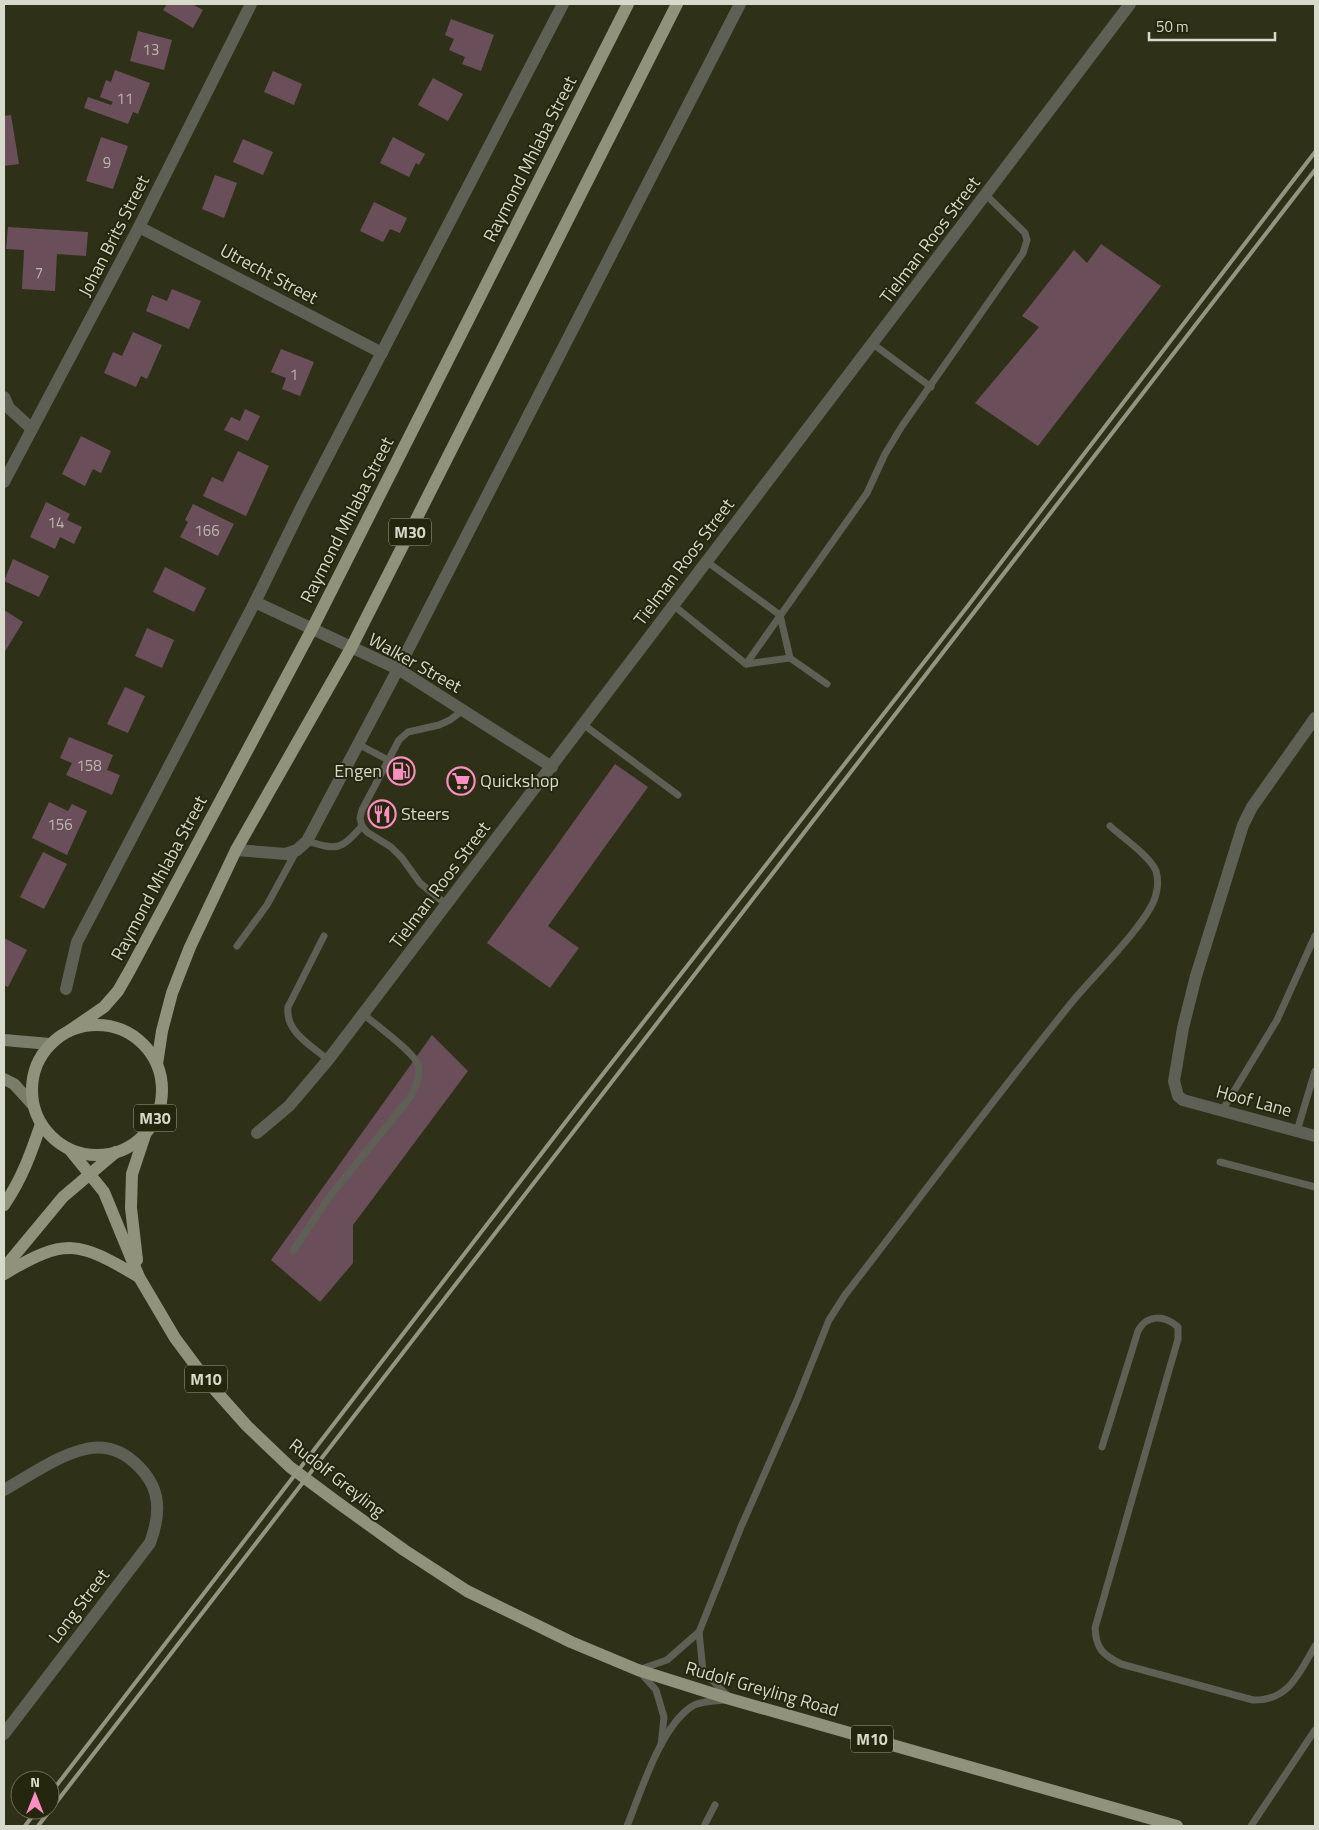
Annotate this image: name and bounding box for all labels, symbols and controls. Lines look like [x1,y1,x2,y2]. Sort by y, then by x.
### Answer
scale bar [1149,10,1275,42]
text: 50 m [1156,15,1189,38]
house number: 13 [143,38,159,61]
street label: Raymond Mhlaba Street [476,70,583,247]
house number: 11 [117,87,133,110]
house number: 9 [103,151,111,174]
street label: Johan Brits Street [71,170,156,301]
street label: Tielman Roos Street [873,170,987,309]
street label: Utrecht Street [216,236,323,311]
house number: 7 [35,261,43,284]
house number: 1 [290,363,298,386]
street label: Raymond Mhlaba Street [293,431,400,608]
street label: Tielman Roos Street [627,492,741,631]
house number: 14 [48,511,64,534]
road number: M30 [389,518,431,546]
house number: 166 [194,519,220,542]
street label: Walker Street [364,626,467,700]
house number: 158 [76,754,102,777]
fuel station icon: Engen [386,756,416,786]
place label: Engen [334,757,382,784]
supermarket icon: Quickshop [446,766,476,796]
place label: Quickshop [480,767,559,794]
street label: Raymond Mhlaba Street [104,790,214,965]
restaurant icon: Steers [367,799,397,829]
place label: Steers [401,800,450,827]
house number: 156 [47,813,73,836]
street label: Tielman Roos Street [383,815,497,954]
street label: Hoof Lane [1213,1077,1295,1124]
road number: M30 [134,1104,176,1132]
road number: M10 [185,1366,227,1392]
street label: Rudolf Greyling [283,1431,391,1524]
street label: Long Street [42,1562,116,1649]
street label: Rudolf Greyling Road [682,1654,842,1723]
road number: M10 [851,1726,893,1752]
north arrow [10,1770,60,1820]
text: N [30,1771,40,1792]

